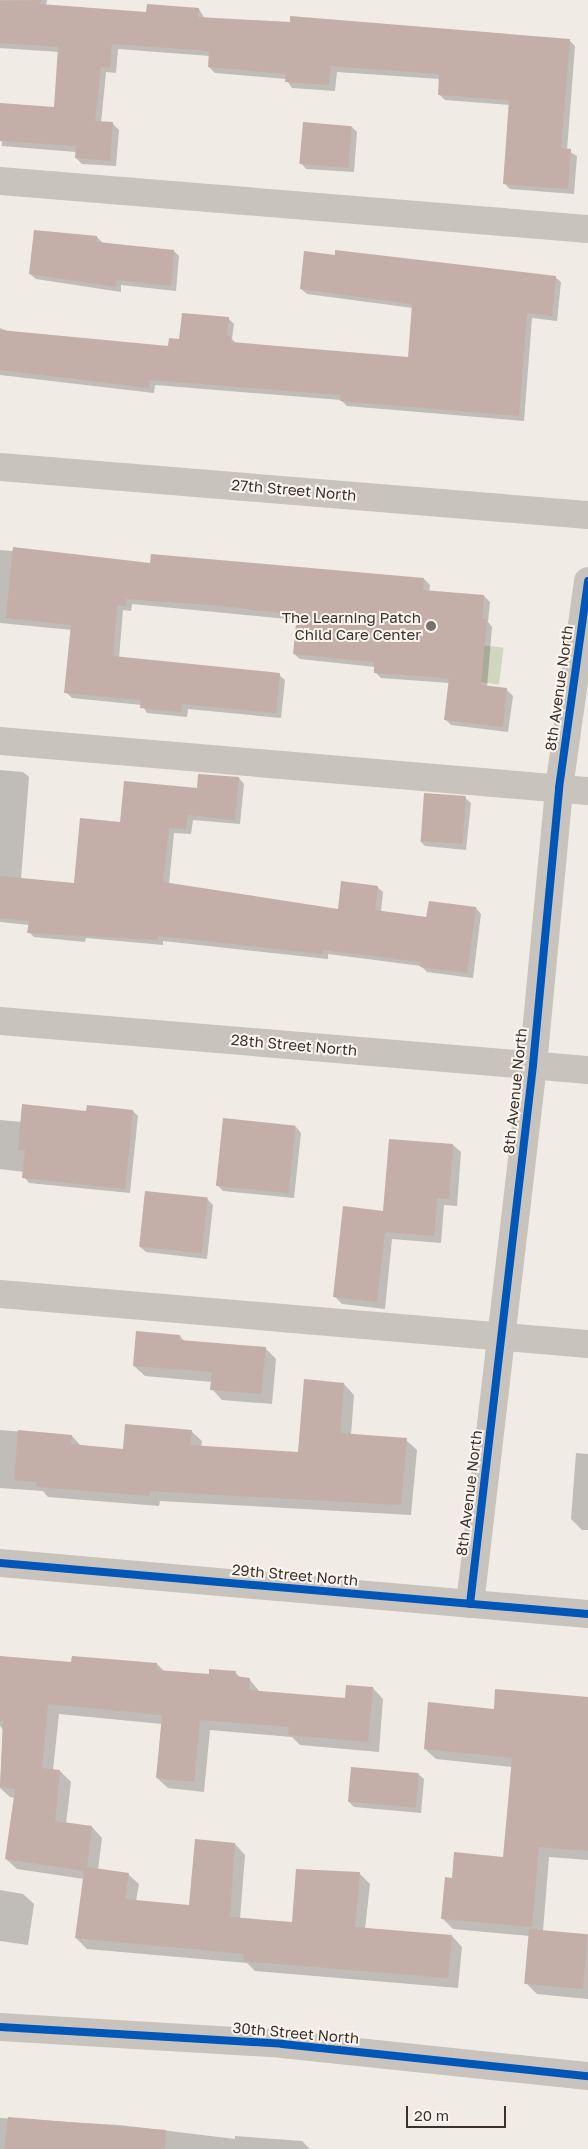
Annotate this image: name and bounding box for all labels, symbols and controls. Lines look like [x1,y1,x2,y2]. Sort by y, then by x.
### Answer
street label: 27th Street North [231,476,357,504]
place label: The Learning Patch Child Care Center [282,608,421,643]
marker: The Learning Patch Child Care Center [425,620,437,632]
street label: 8th Avenue North [541,624,577,752]
street label: 8th Avenue North [499,1027,531,1155]
street label: 28th Street North [230,1031,358,1059]
street label: 8th Avenue North [452,1429,486,1557]
street label: 29th Street North [231,1561,359,1589]
street label: 30th Street North [232,2019,360,2047]
scale bar [408,2096,508,2128]
text: 20 m [414,2106,449,2124]

